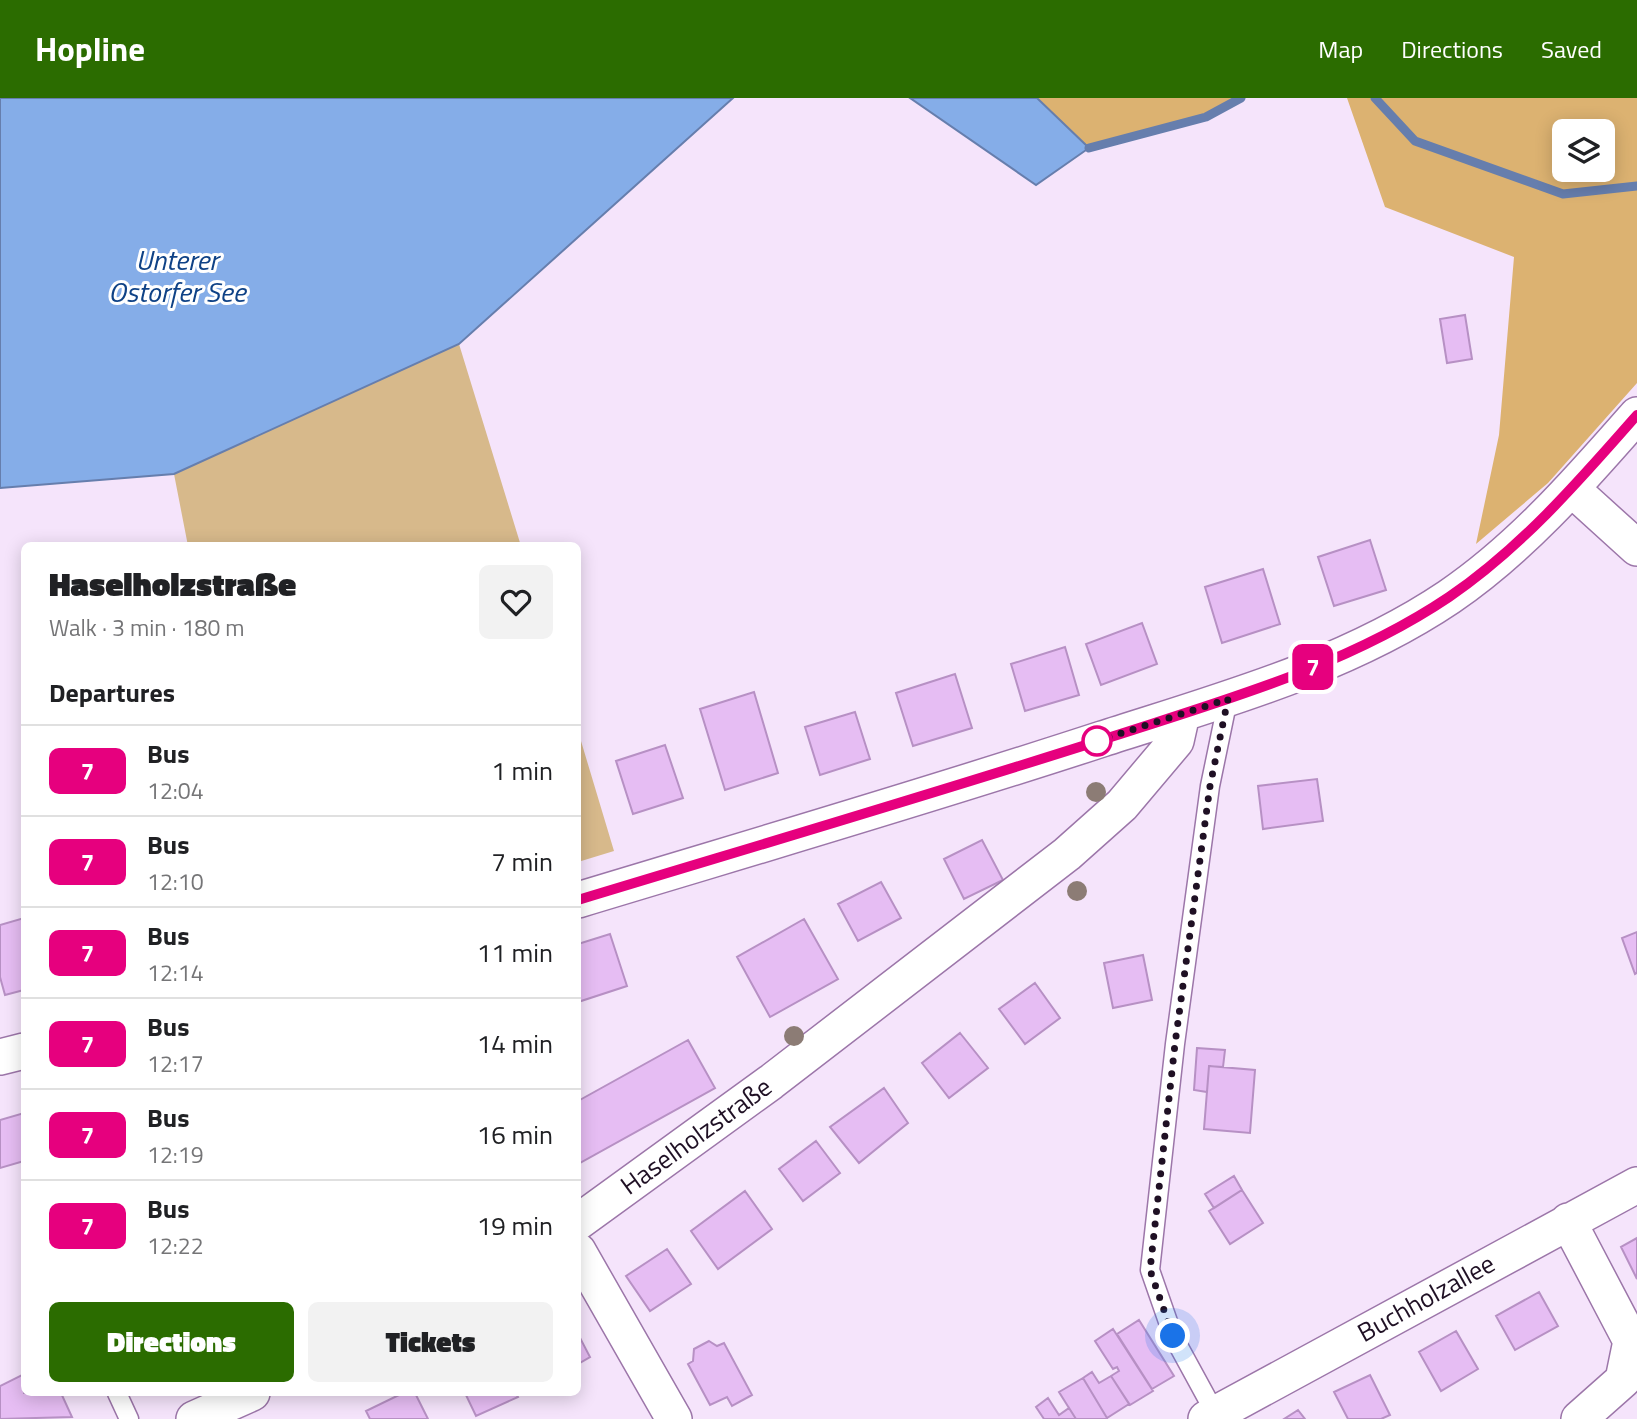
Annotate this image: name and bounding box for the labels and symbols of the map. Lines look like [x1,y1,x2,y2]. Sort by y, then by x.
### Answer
water label: Unterer Ostorfer See [108,238,248,313]
line badge: 7 [1290,644,1336,690]
unlabelled marker [1082,726,1112,756]
street label: Haselholzstraße [612,1067,779,1204]
street label: Buchholzallee [1350,1244,1502,1351]
your location [1155,1318,1190,1353]

